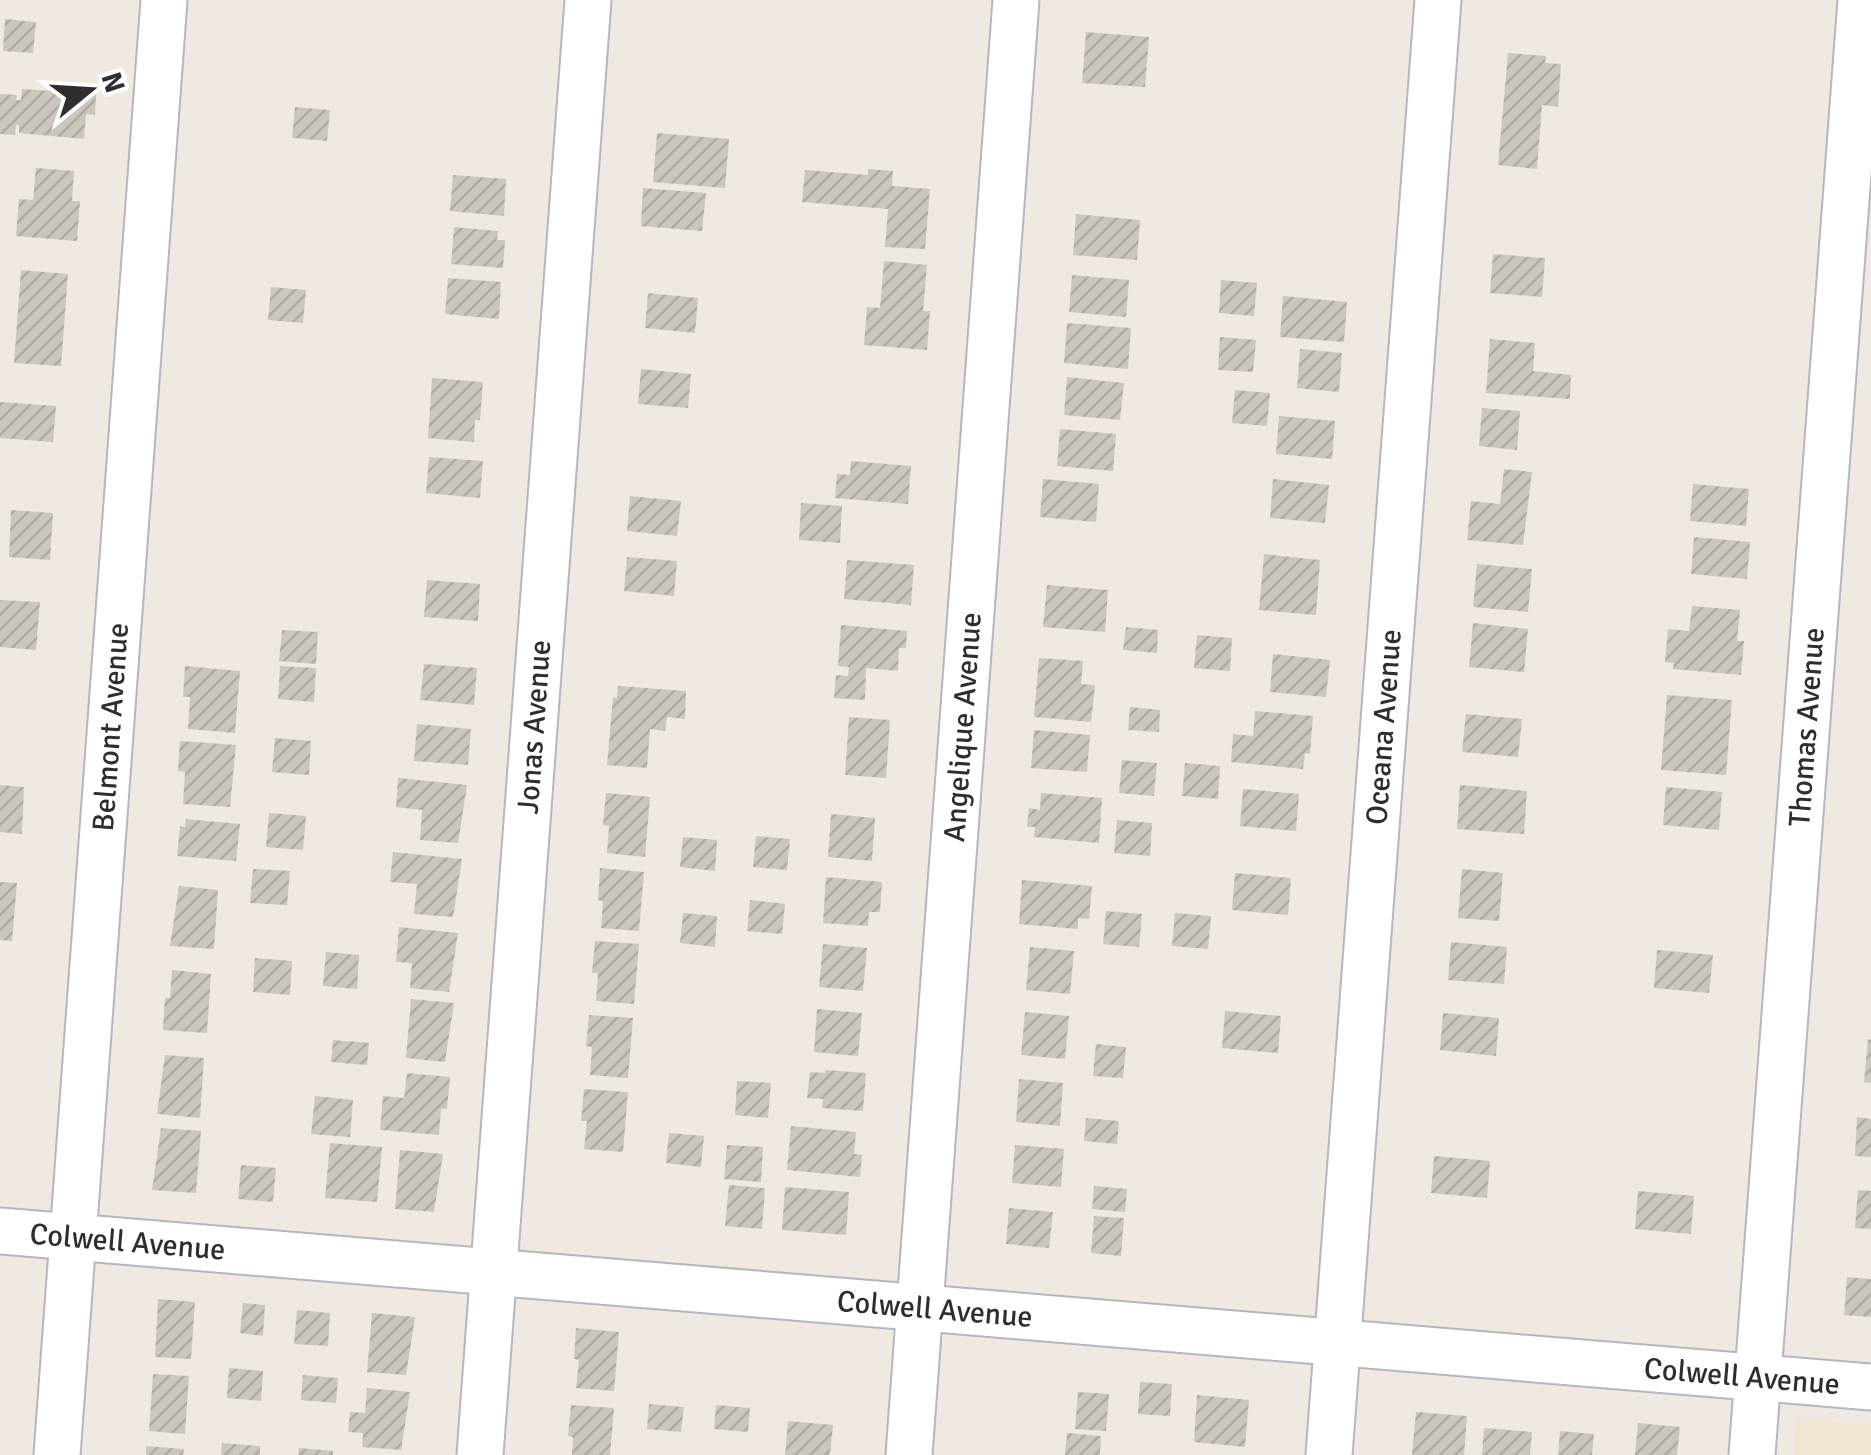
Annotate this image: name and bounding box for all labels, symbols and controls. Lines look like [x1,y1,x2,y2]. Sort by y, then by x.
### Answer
north arrow [40,40,140,140]
text: N [94,68,132,97]
street label: Angelique Avenue [936,611,990,843]
street label: Belmont Avenue [85,621,137,833]
street label: Thomas Avenue [1781,626,1833,828]
street label: Oceana Avenue [1358,628,1410,826]
street label: Jonas Avenue [510,639,559,815]
street label: Colwell Avenue [28,1216,227,1269]
street label: Colwell Avenue [835,1283,1034,1336]
street label: Colwell Avenue [1643,1350,1841,1403]

